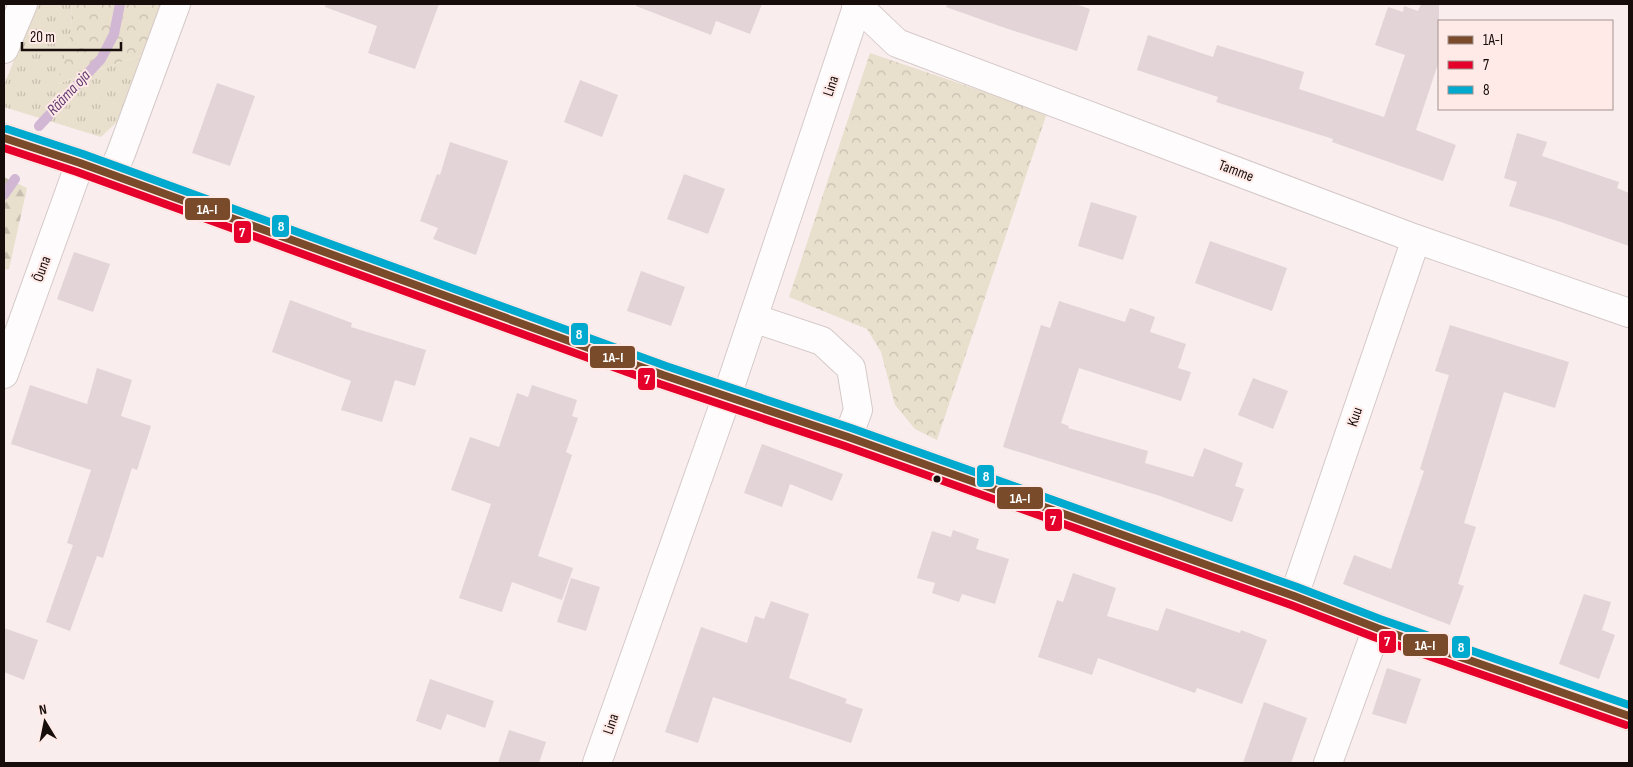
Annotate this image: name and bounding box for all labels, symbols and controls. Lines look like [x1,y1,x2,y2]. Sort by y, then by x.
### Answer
scale bar [22,20,121,52]
legend [1438,20,1613,110]
text: 20 m [30,28,55,47]
text: 1A-I [1483,31,1503,50]
text: 7 [1483,56,1489,75]
water label: Rääma oja [43,66,95,120]
street label: Lina [819,73,843,99]
text: 8 [1483,81,1490,100]
street label: Tamme [1216,156,1256,186]
line badge: 1A-I [184,197,231,221]
text: 1A-I [197,201,217,218]
line badge: 8 [271,214,290,238]
text: 8 [278,218,285,235]
line badge: 7 [233,220,252,244]
text: 7 [239,224,246,241]
street label: Õuna [29,253,55,284]
line badge: 8 [570,322,589,346]
text: 8 [576,326,583,343]
line badge: 1A-I [589,345,636,369]
text: 1A-I [603,349,623,366]
line badge: 7 [637,367,656,391]
text: 7 [644,371,651,388]
street label: Kuu [1343,405,1367,429]
line badge: 8 [976,464,995,488]
text: 8 [983,468,990,485]
unlabelled marker [932,474,942,484]
line badge: 1A-I [996,486,1044,510]
text: 1A-I [1010,490,1030,507]
line badge: 7 [1044,508,1063,532]
text: 7 [1050,512,1057,529]
line badge: 7 [1378,630,1397,654]
text: 7 [1384,633,1391,650]
line badge: 1A-I [1402,633,1449,657]
line badge: 8 [1451,635,1471,659]
text: 1A-I [1415,637,1435,654]
text: 8 [1458,639,1465,656]
north arrow [20,697,70,747]
text: N [38,701,48,719]
street label: Lina [599,711,623,737]

